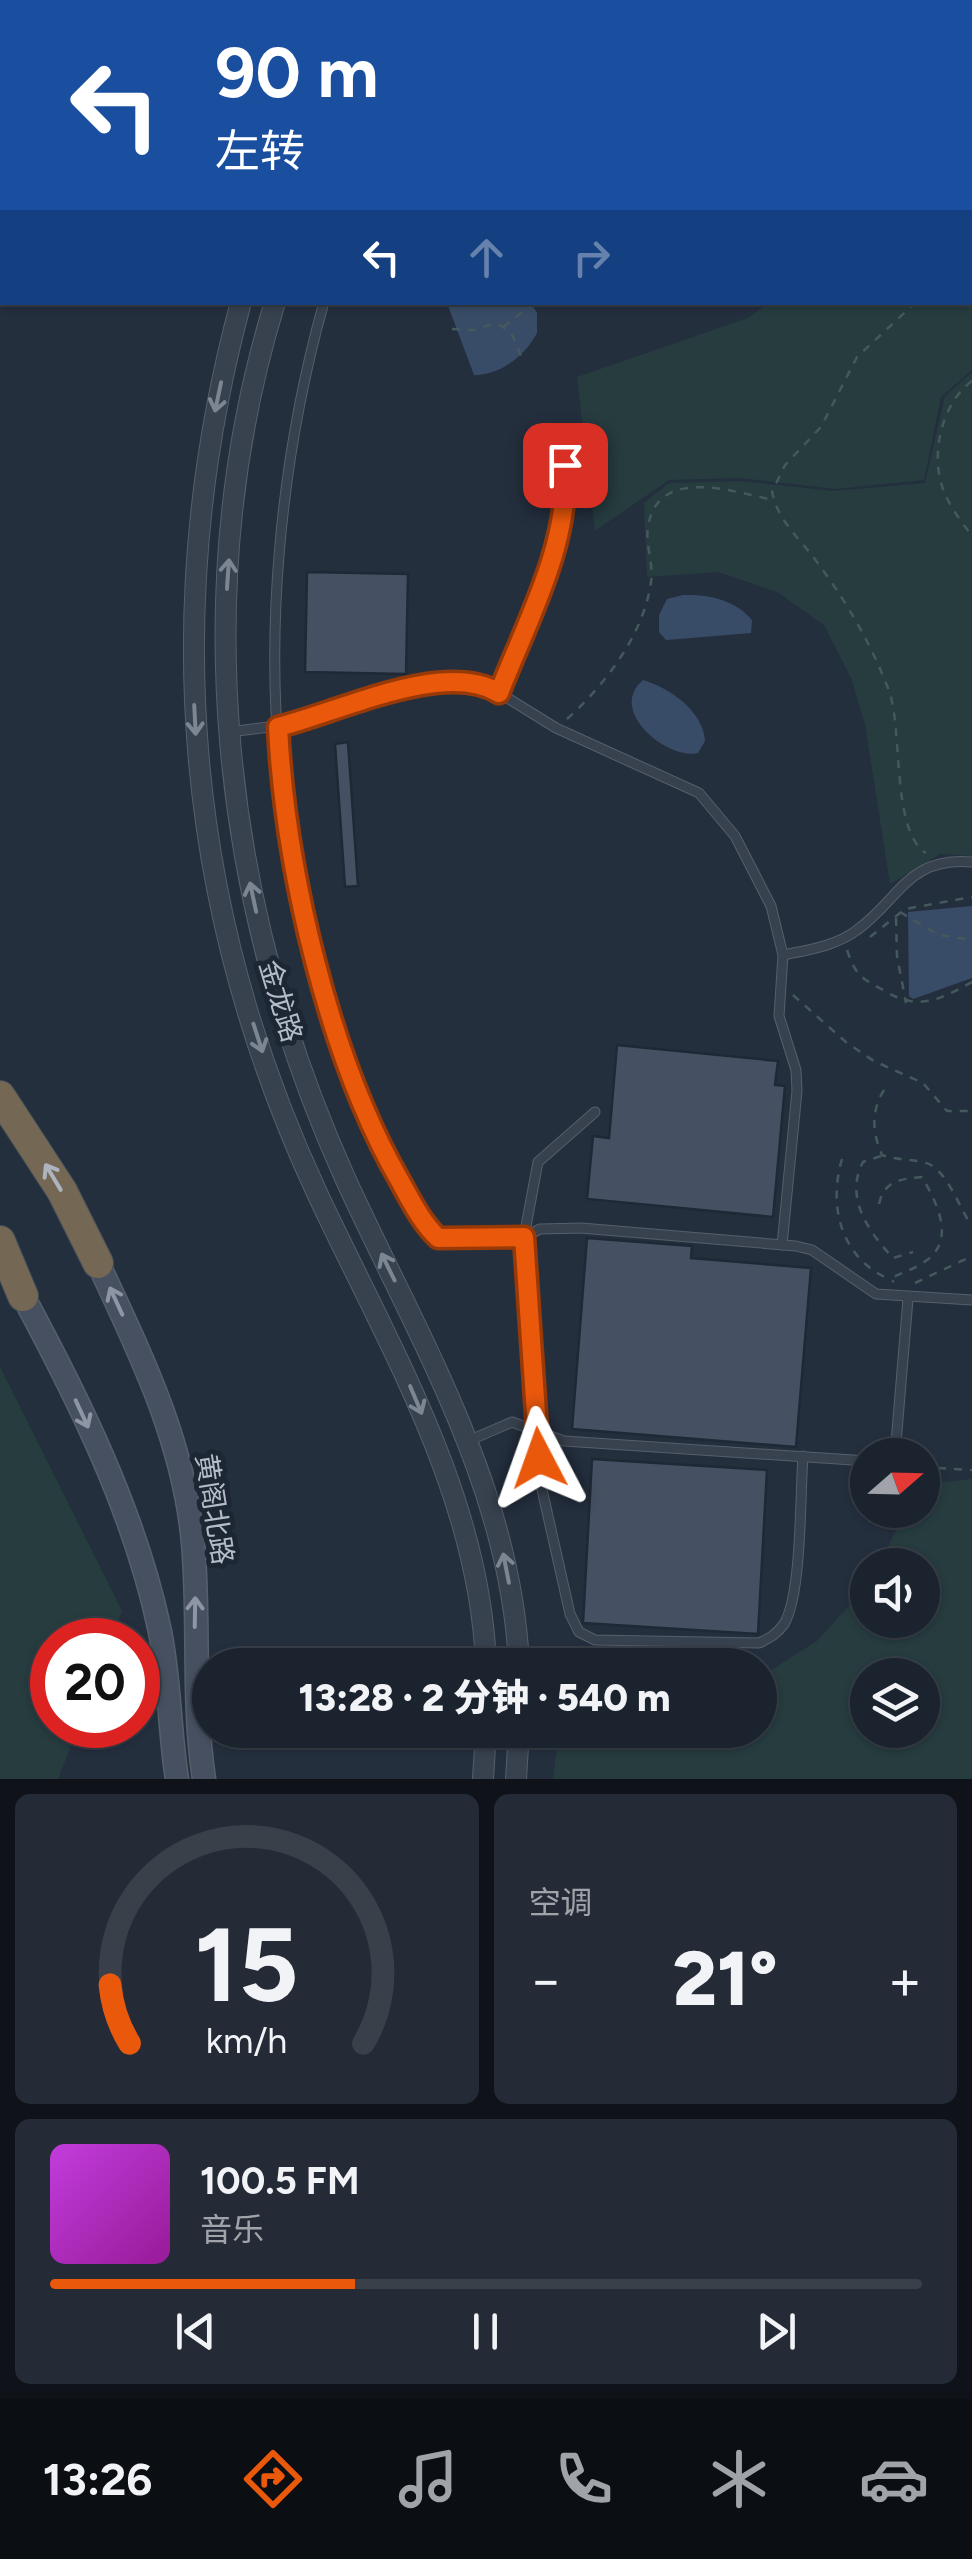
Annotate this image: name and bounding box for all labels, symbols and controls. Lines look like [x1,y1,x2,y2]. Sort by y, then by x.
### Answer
text: 90 m [215,30,379,115]
icon: left [50,40,180,170]
text: 左转 [215,124,305,178]
icon: left [354,230,409,285]
icon: ahead [459,230,514,285]
icon: right [564,230,619,285]
one-way arrow [207,380,226,412]
pin [523,423,608,508]
icon: arrive [538,438,593,493]
one-way arrow [219,559,238,591]
one-way arrow [186,704,205,736]
one-way arrow [242,882,261,914]
street label: 金龙路 [252,956,310,1046]
one-way arrow [250,1022,268,1054]
one-way arrow [43,1163,63,1192]
one-way arrow [378,1252,397,1282]
one-way arrow [105,1287,124,1317]
one-way arrow [408,1384,426,1415]
one-way arrow [74,1398,93,1428]
position arrow [487,1406,591,1510]
north arrow [850,1438,940,1528]
map controls [850,1438,940,1748]
street label: 黄阁北路 [189,1451,241,1567]
button: sound [850,1548,940,1638]
one-way arrow [496,1553,515,1585]
one-way arrow [186,1596,205,1629]
speed limit sign: 20 [30,1618,160,1748]
button: layers [850,1658,940,1748]
text: 13:28 · 2 分钟 · 540 m [299,1675,670,1721]
text: 空调 [529,1884,593,1922]
text: 15 [195,1902,299,2027]
text: 21° [673,1934,778,2024]
text: − [529,1947,563,2013]
text: + [888,1947,922,2013]
text: km/h [206,2019,288,2062]
text: 100.5 FM [200,2158,359,2204]
text: 音乐 [200,2211,264,2249]
icon: previous [168,2304,223,2359]
icon: pause [458,2304,513,2359]
icon: next [749,2304,804,2359]
icon: directions [238,2444,308,2514]
icon: music [393,2444,463,2514]
icon: phone [549,2444,619,2514]
icon: climate [704,2444,774,2514]
icon: car [859,2444,929,2514]
text: 13:26 [43,2452,152,2506]

